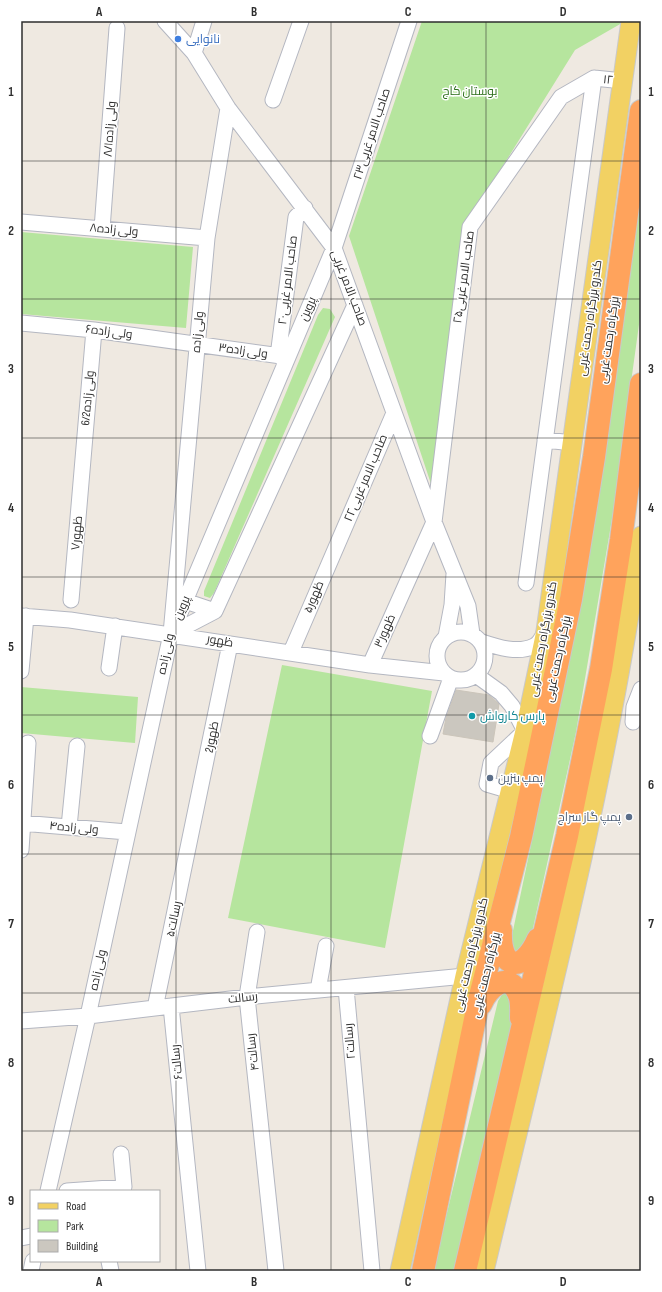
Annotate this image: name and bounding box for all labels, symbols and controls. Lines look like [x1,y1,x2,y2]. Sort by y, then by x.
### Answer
text: A [95,4,103,20]
text: B [251,4,257,20]
text: C [405,4,412,20]
text: D [560,4,567,20]
place label: نانوایی [186,32,220,47]
marker: نانوایی [173,34,183,44]
street label: ۱۲ [602,72,614,88]
text: 1 [8,84,14,100]
park label: بوستان کاج [442,84,498,99]
text: 1 [648,84,654,100]
street label: صاحب الامر غربی۲۳ [350,87,394,181]
street label: ولی زاده۸/۱ [101,100,119,158]
street label: ولی زاده۸ [89,220,139,240]
text: 2 [8,223,14,239]
text: 2 [648,223,654,239]
street label: صاحب الامر غربی۲۵ [450,230,478,324]
street label: صاحب الامر غربی۲۰ [275,235,301,325]
street label: صاحب الامر غربی [328,248,370,328]
street label: کندرو بزرگراه رحمت غربی [574,259,606,377]
street label: پروین [296,294,321,324]
street label: بزرگراه رحمت غربی [595,295,623,385]
street label: ولی زاده [189,311,207,353]
street label: ولی زاده۶ [85,322,133,342]
street label: ولی زاده۳ [217,340,269,362]
text: 3 [8,361,14,377]
text: 3 [648,361,654,377]
street label: 6/2ولی زاده [78,370,98,426]
street label: صاحب الامر غربی٢٢ [341,432,391,524]
text: 4 [8,500,14,516]
text: 4 [648,500,654,516]
street label: ظهور۷ [68,515,86,551]
street label: ظهور۵ [301,579,327,615]
street label: کندرو بزرگراه رحمت غربی [526,580,560,698]
street label: پروین [170,593,195,623]
street label: ظهور۳ [371,612,399,650]
street label: بزرگراه رحمت غربی [542,614,574,704]
street label: ظهور [204,631,235,651]
street label: ولی زاده [154,632,178,676]
text: 5 [8,639,14,655]
text: 5 [648,639,654,655]
place label: پارس کارواش [480,709,546,725]
marker: پارس کارواش [467,711,477,721]
street label: 2ظهور [202,720,222,754]
place label: پمپ بنزین [498,771,544,787]
marker: پمپ بنزین [485,773,495,783]
text: 6 [8,777,14,793]
text: 6 [648,777,654,793]
place label: پمپ گاز سراج [558,810,622,826]
marker: پمپ گاز سراج [624,812,634,822]
street label: ولی زاده۴ [49,818,99,838]
street label: کندرو بزرگراه رحمت غربی [451,896,491,1014]
street label: رسالت۵ [163,900,185,938]
text: 7 [8,916,14,932]
text: 7 [648,916,654,932]
street label: بزرگراه رحمت غربی [468,931,504,1019]
street label: ولی زاده [86,948,110,992]
street label: رسالت [227,989,259,1007]
street label: رسالت۲ [341,1022,359,1060]
street label: رسالت۴ [243,1032,263,1072]
street label: رسالت۶ [168,1044,186,1080]
text: 8 [8,1055,14,1071]
text: 8 [648,1055,654,1071]
legend [30,1190,160,1262]
text: 9 [8,1193,14,1209]
text: 9 [648,1193,654,1209]
text: Road [66,1199,86,1214]
text: Park [66,1219,84,1234]
text: Building [66,1239,98,1254]
text: A [95,1274,103,1290]
text: B [251,1274,257,1290]
text: C [405,1274,412,1290]
text: D [560,1274,567,1290]

